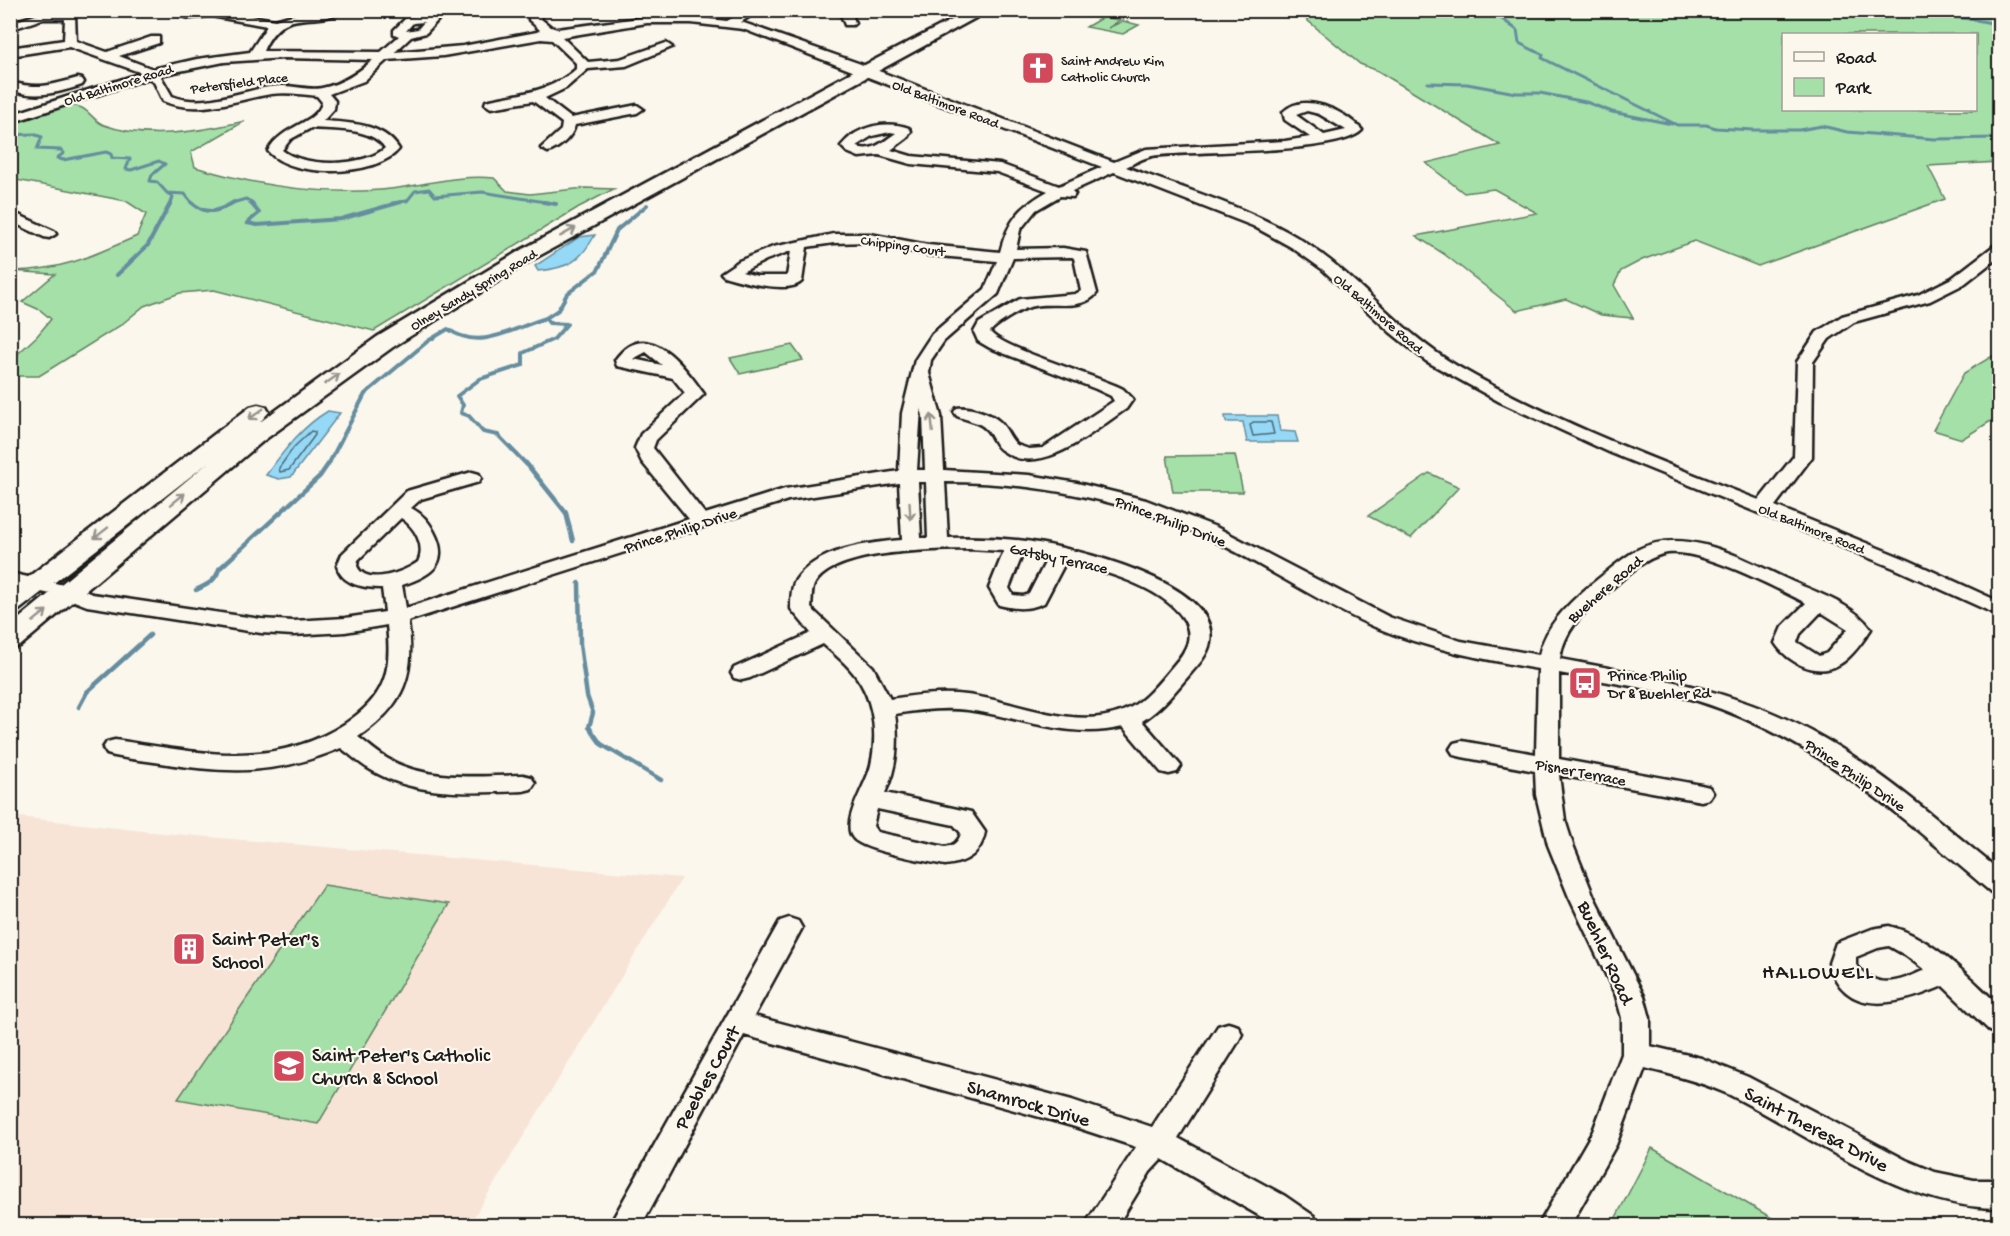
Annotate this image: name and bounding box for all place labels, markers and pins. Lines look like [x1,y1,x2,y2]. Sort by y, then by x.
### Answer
church icon: Saint Andrew Kim Catholic Church [1020,50,1056,86]
place label: Saint Andrew Kim Catholic Church [1061,54,1164,87]
bus stop icon: Prince Philip Dr & Buehler Rd [1567,665,1603,701]
place label: Prince Philip Dr & Buehler Rd [1607,668,1712,705]
place label: Saint Peter's School [212,930,319,976]
building icon: Saint Peter's School [171,931,207,967]
place label: Saint Peter's Catholic Church & School [312,1046,491,1092]
school or university icon: Saint Peter's Catholic Church & School [271,1048,307,1084]

